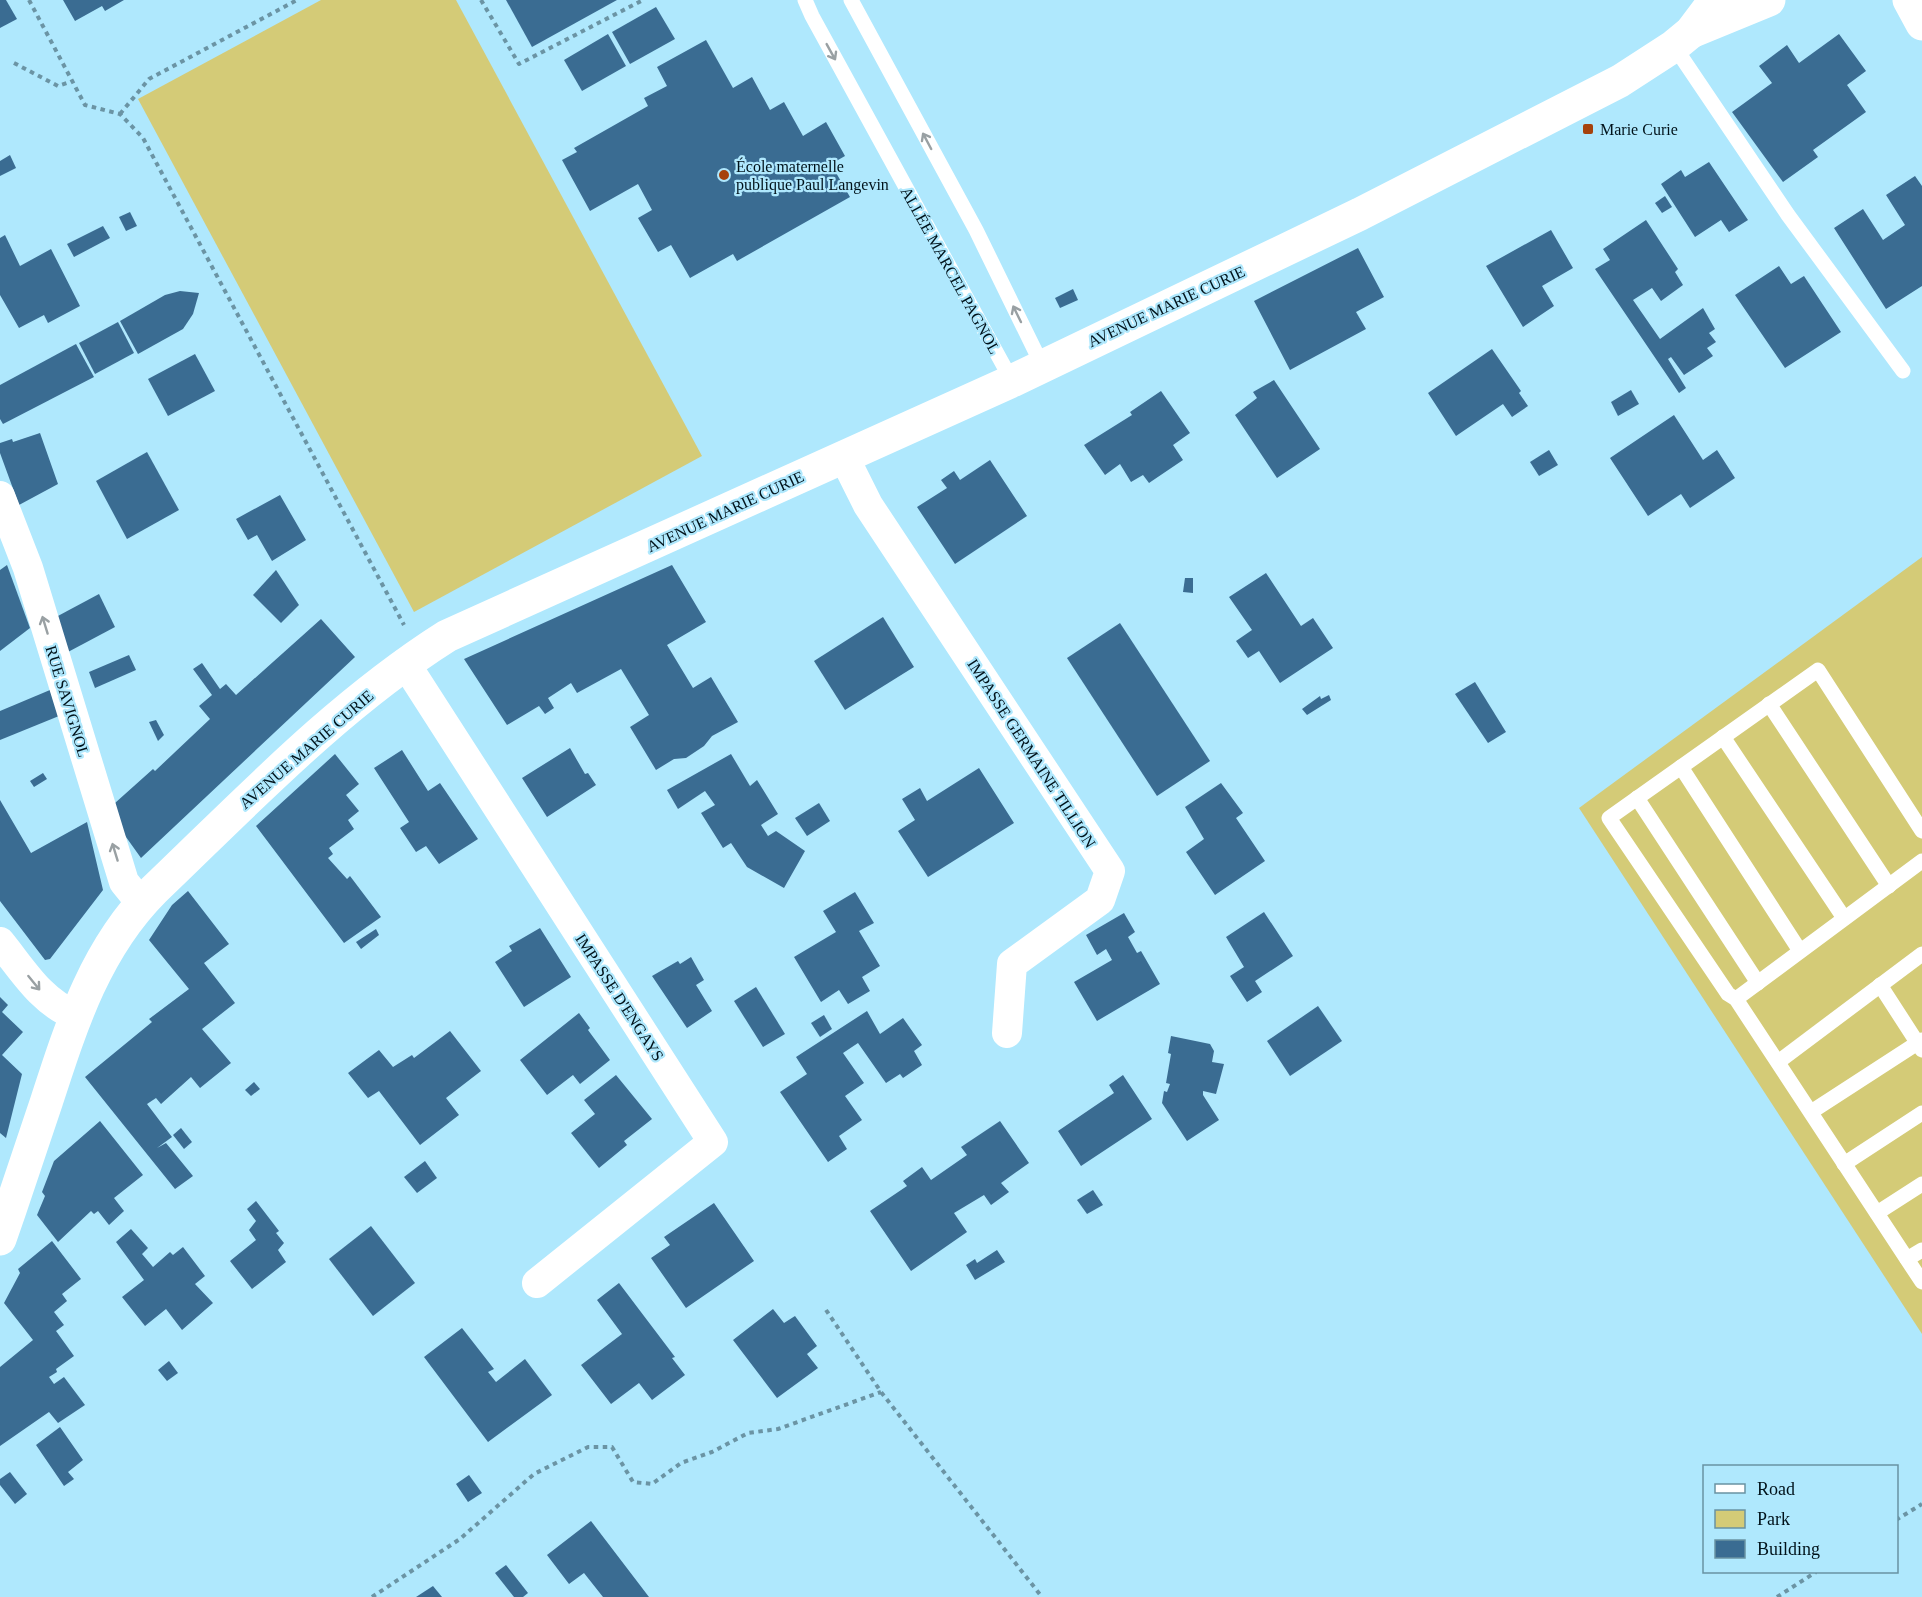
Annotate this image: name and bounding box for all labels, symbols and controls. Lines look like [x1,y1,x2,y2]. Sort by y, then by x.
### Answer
one-way arrow [826,43,838,60]
place label: Marie Curie [1600,121,1678,138]
marker: Marie Curie [1581,122,1595,136]
one-way arrow [921,133,933,150]
place label: École maternelle publique Paul Langevin [736,157,889,194]
marker: École maternelle publique Paul Langevin [717,168,731,182]
street label: ALLÉE MARCEL PAGNOL [898,183,1004,357]
street label: AVENUE MARIE CURIE [1085,263,1247,350]
one-way arrow [1011,306,1023,324]
street label: AVENUE MARIE CURIE [644,468,806,555]
one-way arrow [39,616,50,635]
street label: RUE SAVIGNOL [42,643,93,759]
street label: IMPASSE GERMAINE TILLION [964,656,1099,851]
street label: AVENUE MARIE CURIE [236,687,377,812]
one-way arrow [109,843,120,862]
street label: IMPASSE D'ENGAYS [572,931,667,1064]
one-way arrow [27,975,40,991]
legend [1703,1465,1898,1573]
text: Road [1757,1479,1795,1499]
text: Park [1757,1509,1790,1529]
text: Building [1757,1539,1820,1559]

